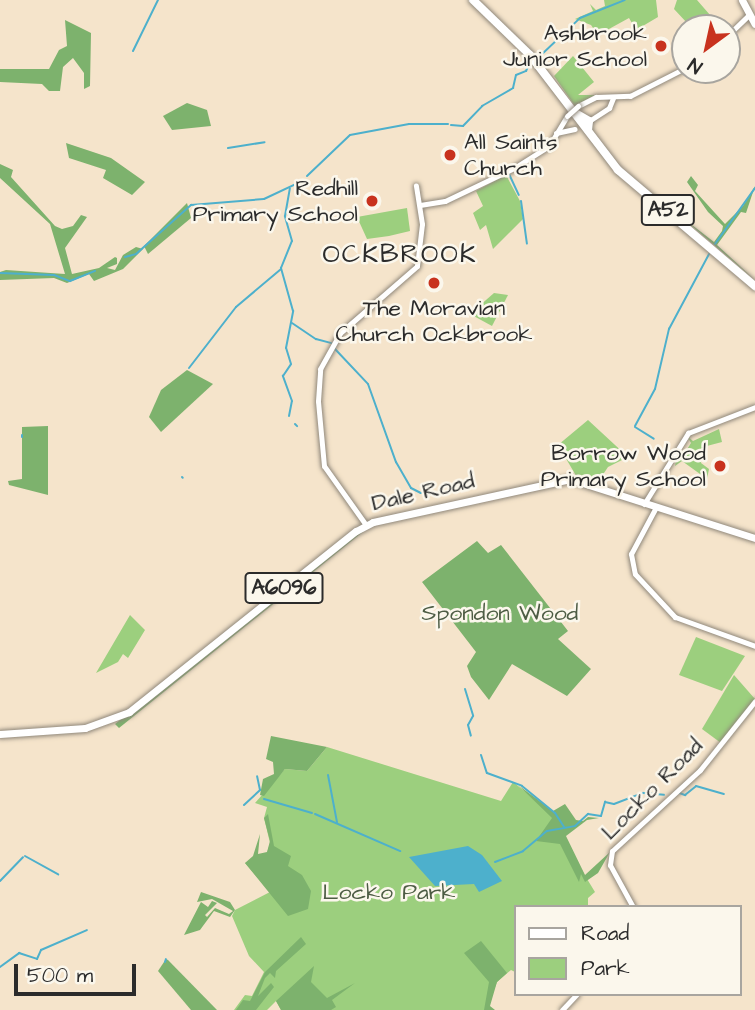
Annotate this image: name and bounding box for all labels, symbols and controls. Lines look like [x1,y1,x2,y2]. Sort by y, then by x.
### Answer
north arrow [671,14,741,84]
place label: Ashbrook Junior School [503,19,647,73]
marker: Ashbrook Junior School [653,38,669,54]
text: N [683,51,708,80]
place label: All Saints Church [464,128,557,182]
marker: All Saints Church [442,147,458,163]
place label: Redhill Primary School [193,174,358,228]
road number: A52 [640,192,696,228]
marker: Redhill Primary School [364,193,380,209]
district label: OCKBROOK [323,239,477,271]
marker: The Moravian Church Ockbrook [426,275,442,291]
place label: The Moravian Church Ockbrook [336,294,532,348]
place label: Borrow Wood Primary School [541,439,706,493]
marker: Borrow Wood Primary School [712,458,728,474]
street label: Dale Road [369,467,477,517]
road number: A6096 [244,570,324,606]
park label: Spondon Wood [422,599,578,627]
street label: Locko Road [595,732,709,846]
park label: Locko Park [323,878,455,906]
legend [514,905,741,996]
text: Road [581,919,629,948]
scale bar [18,950,140,994]
text: Park [581,954,630,983]
text: 500 m [27,961,93,990]

